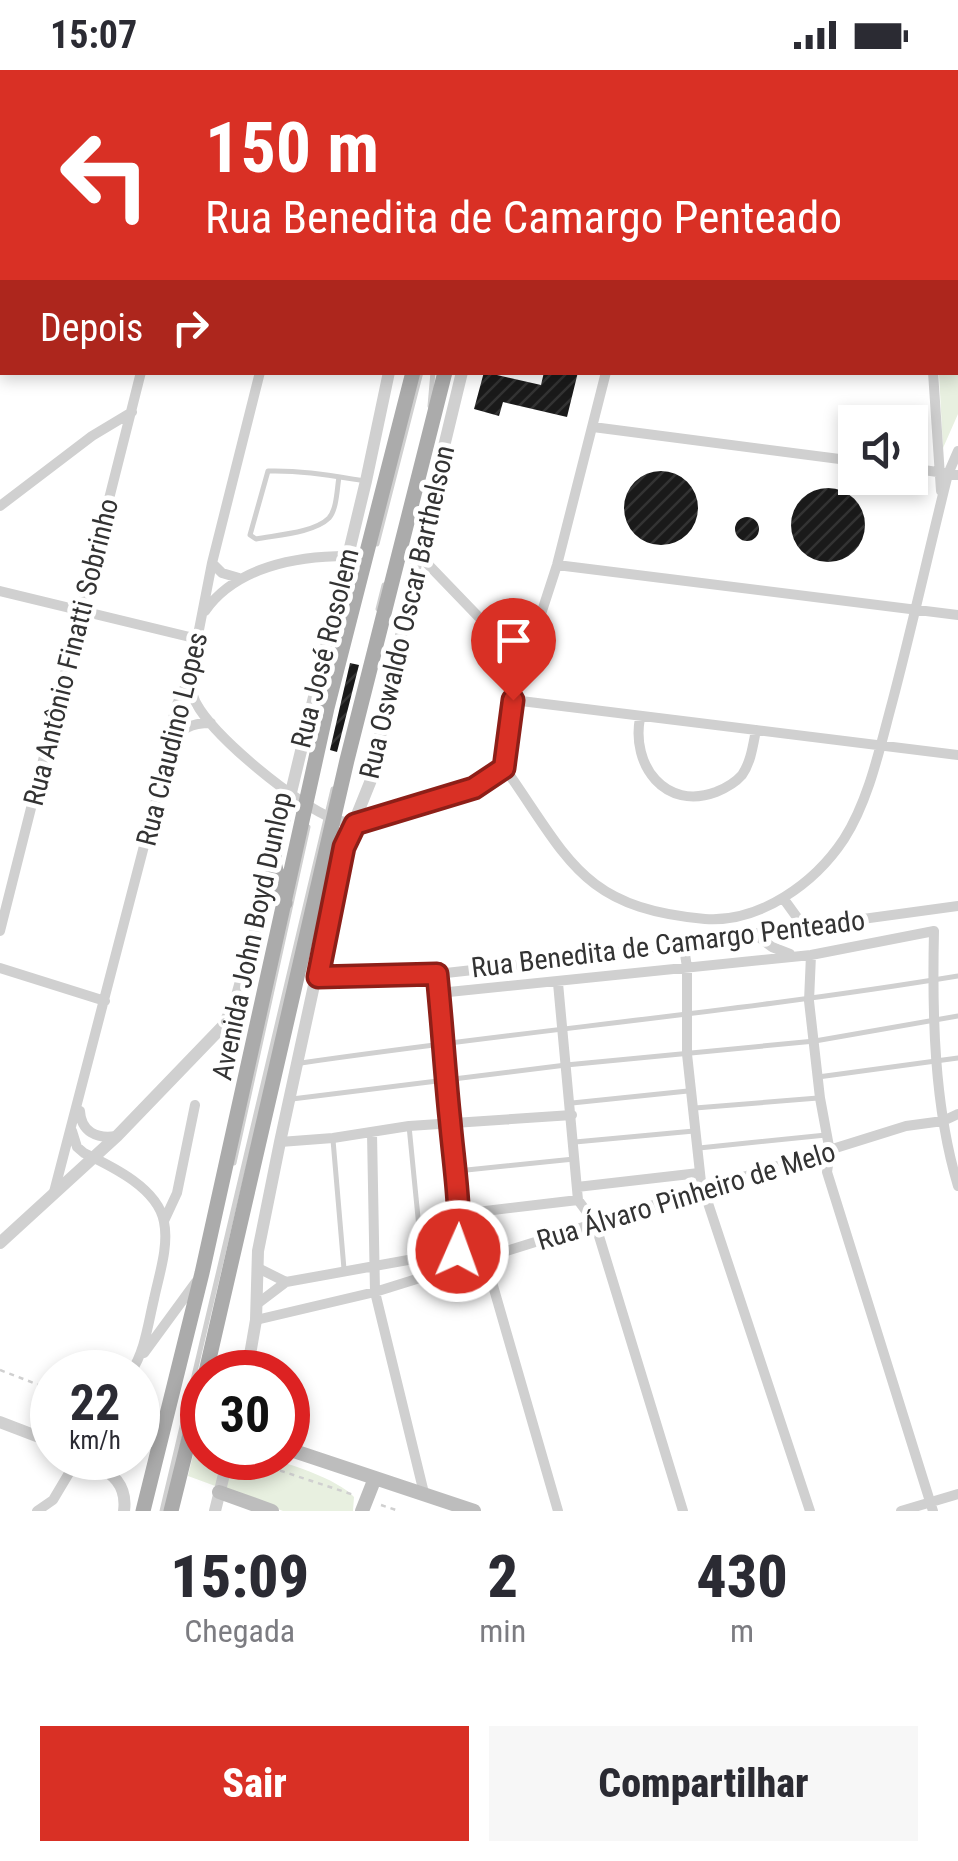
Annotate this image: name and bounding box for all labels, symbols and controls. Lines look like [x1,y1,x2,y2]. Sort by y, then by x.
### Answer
text: 15:07 [50,13,137,57]
text: 150 m [205,107,379,189]
icon: left [40,110,170,240]
text: Rua Benedita de Camargo Penteado [205,191,842,244]
icon: right [163,300,218,355]
text: Depois [40,306,143,350]
map controls [838,405,928,495]
button: sound [838,405,928,495]
street label: Rua Oswaldo Oscar Barthelson [353,442,461,782]
street label: Rua Antônio Finatti Sobrinho [17,495,125,809]
street label: Rua José Rosolem [284,545,366,751]
pin [471,598,556,701]
icon: arrive [486,613,541,668]
street label: Rua Claudino Lopes [130,629,214,849]
street label: Avenida John Boyd Dunlop [205,789,299,1083]
street label: Rua Benedita de Camargo Penteado [469,903,867,985]
street label: Rua Álvaro Pinheiro de Melo [533,1135,839,1257]
position arrow [406,1199,510,1303]
speed limit sign: 30 [180,1350,310,1480]
text: 22 [70,1374,120,1432]
text: km/h [69,1426,121,1455]
text: 15:09 [170,1541,309,1612]
text: 2 [487,1541,518,1612]
text: 430 [696,1541,788,1612]
text: Chegada [184,1612,295,1650]
text: min [479,1612,526,1650]
text: m [730,1612,754,1650]
button: Sair [40,1726,469,1841]
button: Compartilhar [489,1726,918,1841]

